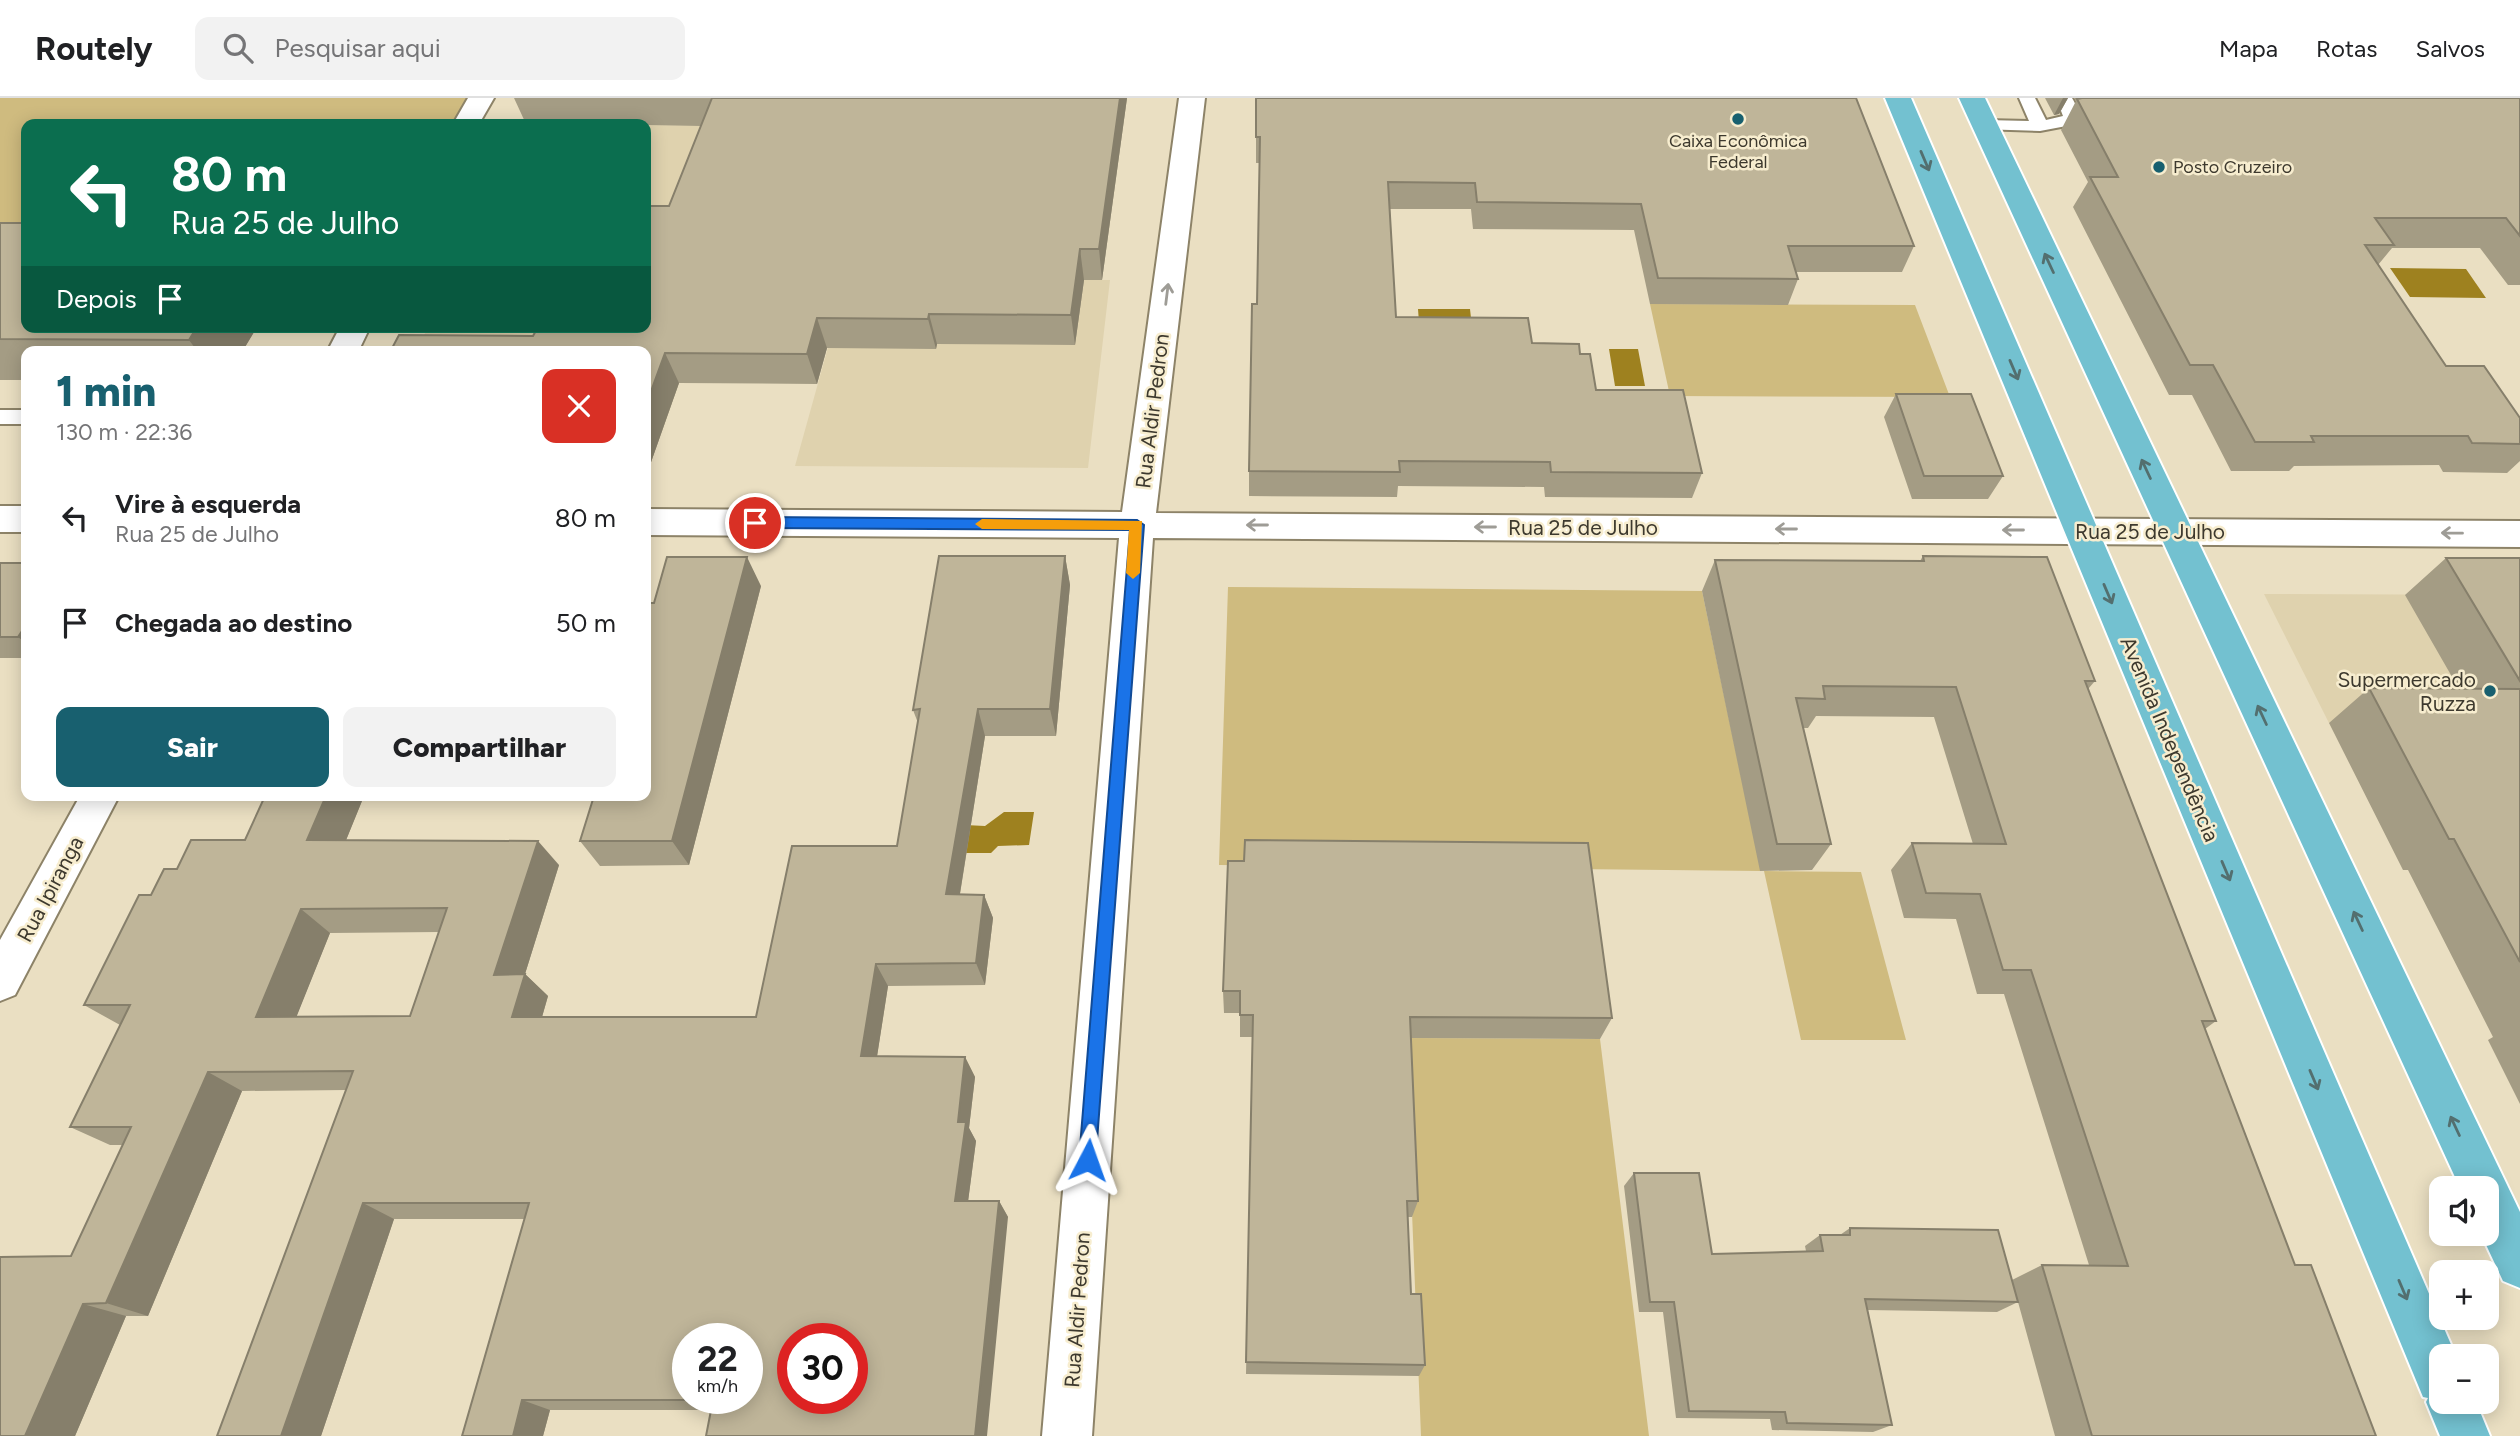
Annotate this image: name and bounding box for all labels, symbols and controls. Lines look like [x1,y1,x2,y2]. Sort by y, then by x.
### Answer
search box [195,17,685,80]
text: Routely [35,29,153,68]
icon: search [219,29,257,67]
text: Pesquisar aqui [275,32,441,64]
text: Mapa [2219,34,2278,63]
text: Rotas [2316,34,2377,63]
text: Salvos [2415,34,2485,63]
marker: Caixa Econômica Federal [1730,111,1746,127]
place label: Caixa Econômica Federal [1669,130,1807,173]
text: 80 m [171,144,287,203]
icon: left [56,147,147,238]
one-way arrow [1919,150,1932,171]
place label: Posto Cruzeiro [2173,156,2292,178]
marker: Posto Cruzeiro [2151,159,2167,175]
text: Rua 25 de Julho [171,204,399,242]
one-way arrow [2042,252,2055,274]
icon: arrive [151,280,189,318]
text: Depois [56,283,137,315]
one-way arrow [1160,283,1173,306]
street label: Rua Aldir Pedron [1130,332,1174,490]
one-way arrow [2008,359,2021,381]
text: 1 min [56,366,156,417]
button: close [542,369,616,443]
text: 130 m · 22:36 [56,418,192,446]
one-way arrow [2138,459,2152,480]
text: Vire à esquerda [115,488,301,520]
pin [725,493,785,553]
icon: left [56,499,94,537]
text: 80 m [555,502,616,534]
icon: arrive [736,504,774,542]
street label: Rua 25 de Julho [1508,515,1658,540]
one-way arrow [1246,519,1269,532]
street label: Rua 25 de Julho [2075,519,2225,544]
text: Rua 25 de Julho [115,520,279,548]
one-way arrow [1474,520,1497,534]
one-way arrow [1775,522,1798,536]
one-way arrow [2002,523,2025,537]
one-way arrow [2441,526,2464,540]
one-way arrow [2102,582,2115,604]
icon: arrive [56,604,94,642]
text: Chegada ao destino [115,607,352,639]
text: 50 m [556,607,616,639]
street label: Avenida Independência [2115,633,2225,845]
place label: Supermercado Ruzza [2337,667,2476,716]
marker: Supermercado Ruzza [2482,683,2498,699]
one-way arrow [2254,705,2268,726]
button: Sair [56,707,329,787]
button: Compartilhar [343,707,616,787]
street label: Rua Ipiranga [12,832,88,946]
one-way arrow [2220,859,2233,881]
one-way arrow [2351,911,2365,932]
one-way arrow [2309,1069,2322,1090]
one-way arrow [2448,1116,2461,1138]
position arrow [1051,1123,1125,1197]
map controls [2429,1176,2499,1414]
button: sound [2429,1176,2499,1246]
street label: Rua Aldir Pedron [1059,1231,1095,1389]
button: + [2429,1260,2499,1330]
one-way arrow [2397,1278,2410,1300]
speed limit sign: 30 [777,1323,868,1414]
text: 22 [697,1338,738,1380]
button: − [2429,1344,2499,1414]
text: km/h [697,1375,738,1397]

